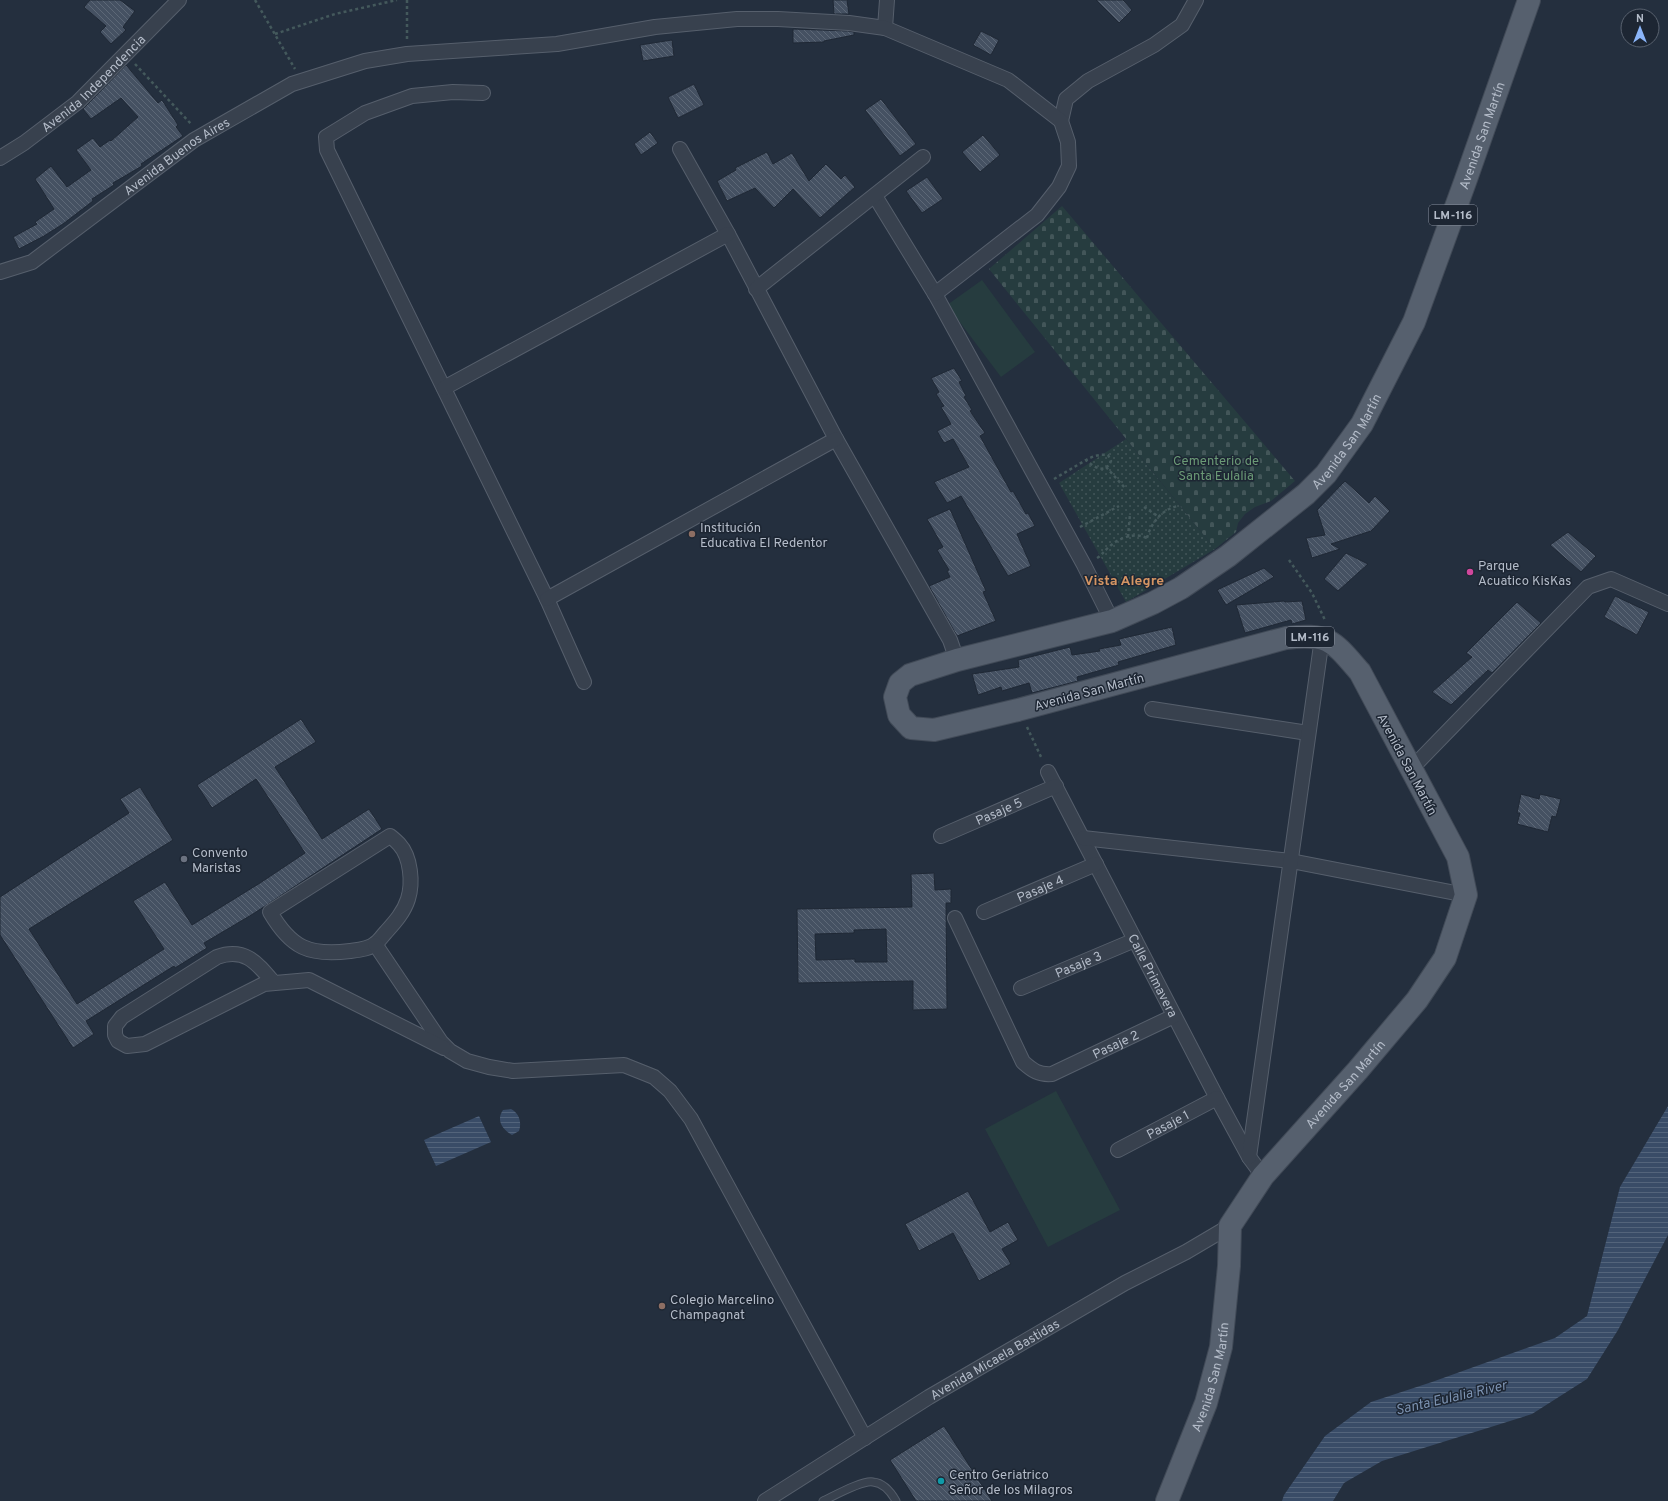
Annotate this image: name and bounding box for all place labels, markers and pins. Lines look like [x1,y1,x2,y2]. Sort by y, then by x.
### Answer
place label: Institución Educativa El Redentor [700,521,828,552]
marker: Institución Educativa El Redentor [687,529,697,539]
place label: Parque Acuatico KisKas [1478,559,1571,590]
marker: Parque Acuatico KisKas [1465,567,1475,577]
place label: Convento Maristas [192,846,248,877]
marker: Convento Maristas [179,854,189,864]
place label: Colegio Marcelino Champagnat [670,1293,774,1324]
marker: Colegio Marcelino Champagnat [657,1301,667,1311]
place label: Centro Geriatrico Señor de los Milagros [949,1468,1073,1499]
marker: Centro Geriatrico Señor de los Milagros [936,1476,946,1486]

